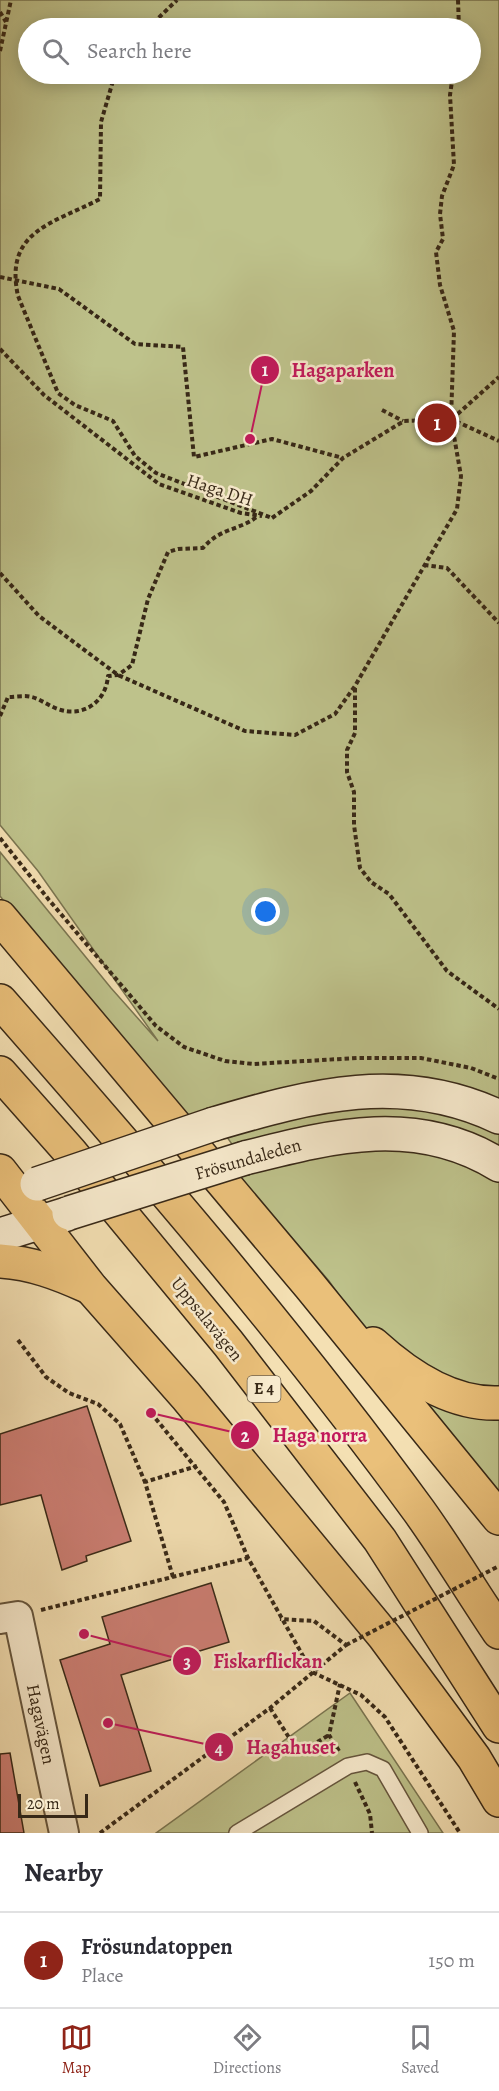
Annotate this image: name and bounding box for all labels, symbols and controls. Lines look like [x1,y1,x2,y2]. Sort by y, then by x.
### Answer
search box [18,18,481,84]
icon: search [39,35,72,68]
text: Search here [87,36,192,66]
callout: Hagaparken [250,351,407,389]
text: Hagaparken [292,357,394,384]
text: 1 [262,358,269,382]
pin: 1 [418,400,456,446]
street label: Haga DH [184,468,256,512]
your location [251,897,280,926]
street label: Frösundaleden [192,1132,304,1186]
street label: Uppsalavägen [166,1272,249,1366]
road number: E 4 [248,1376,280,1402]
callout: Haga norra [230,1416,379,1454]
text: Haga norra [273,1422,368,1449]
text: 2 [241,1424,250,1448]
callout: Fiskarflickan [172,1642,335,1680]
text: Fiskarflickan [213,1648,323,1675]
text: 3 [183,1650,191,1674]
street label: Hagavägen [21,1682,61,1766]
callout: Hagahuset [204,1728,348,1766]
text: Hagahuset [246,1734,336,1761]
text: 4 [215,1736,224,1760]
scale bar [18,1791,88,1818]
text: 20 m [27,1793,60,1815]
text: Nearby [24,1855,103,1890]
text: Frösundatoppen [81,1932,233,1962]
text: 1 [40,1947,47,1974]
text: 150 m [428,1947,475,1974]
text: Place [81,1962,123,1989]
tab: Map [60,2021,93,2079]
tab: Directions [213,2021,281,2079]
tab: Saved [401,2021,439,2079]

